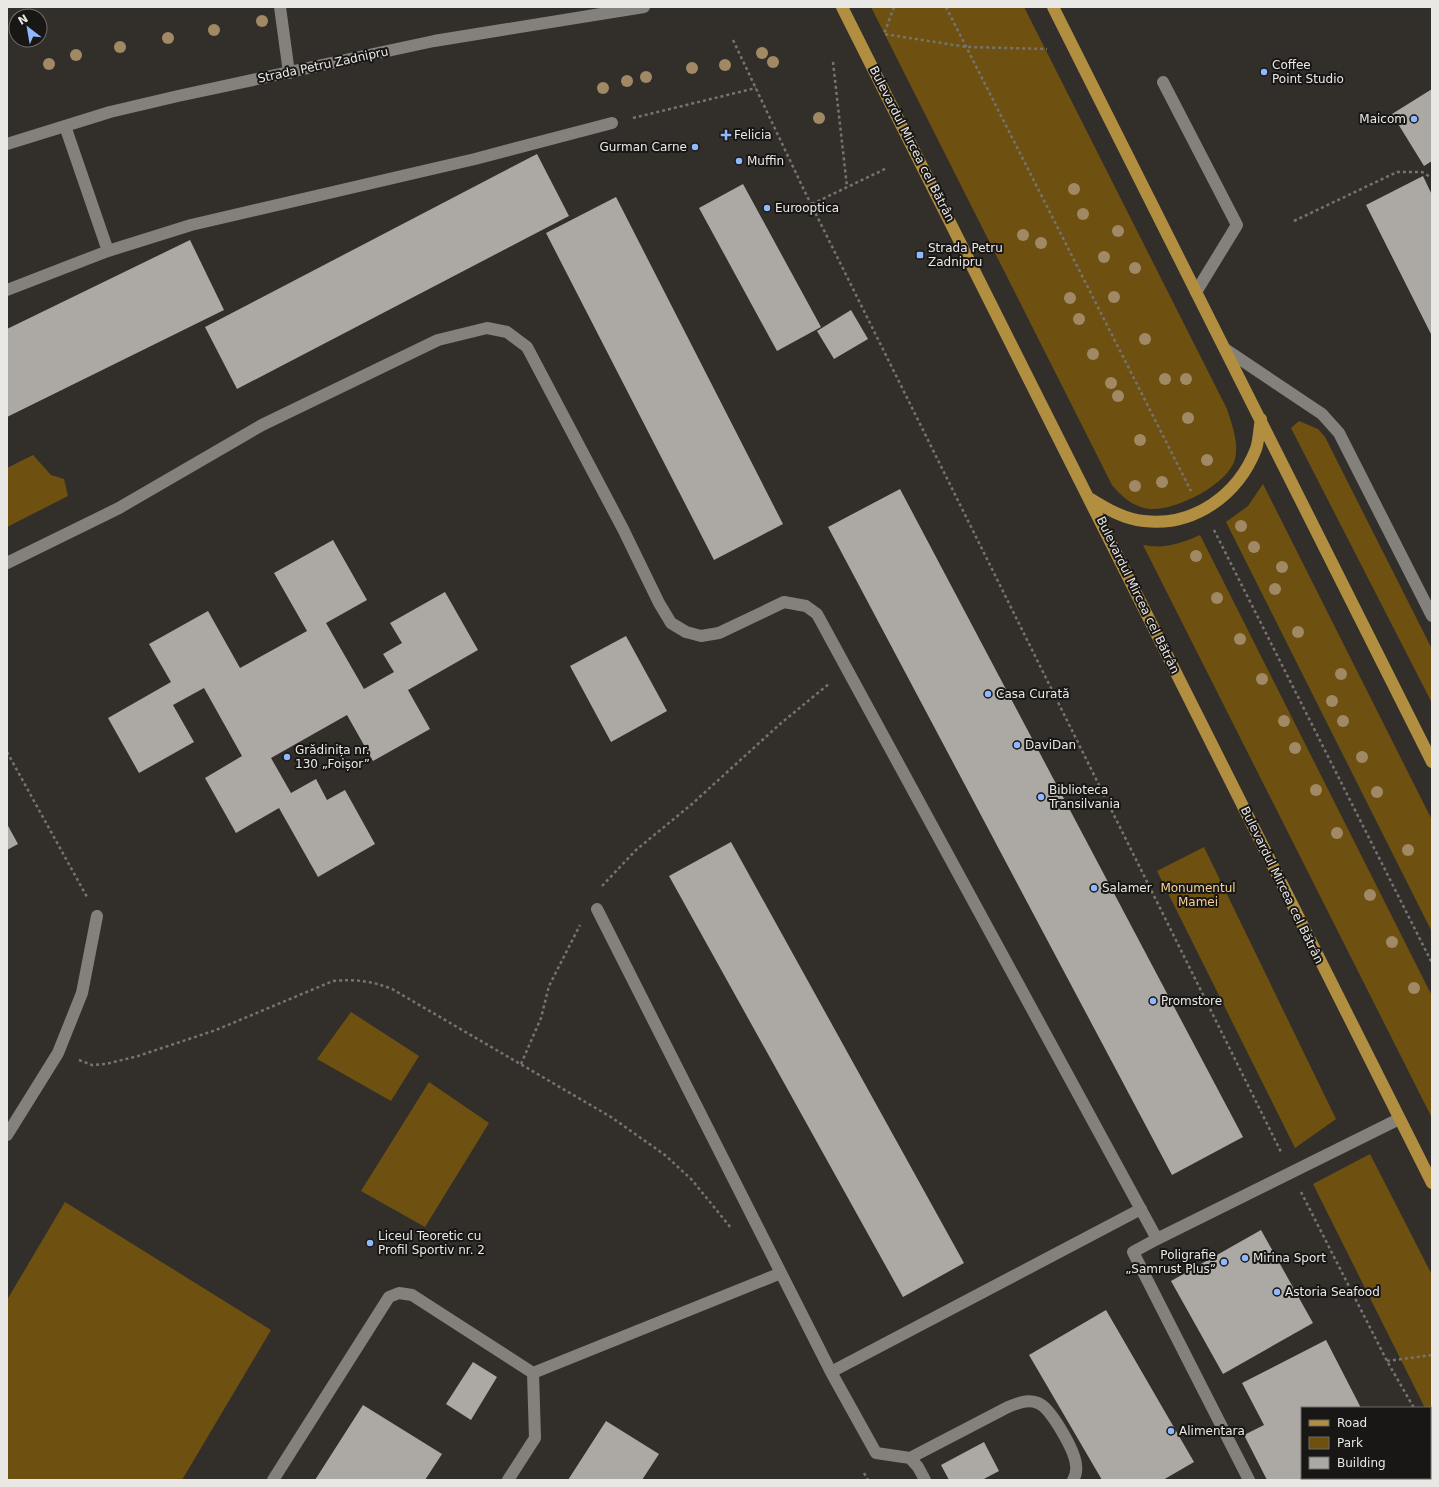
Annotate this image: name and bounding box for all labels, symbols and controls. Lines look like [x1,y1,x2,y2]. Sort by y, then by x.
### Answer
north arrow [8,8,48,48]
text: N [16,12,30,28]
street label: Strada Petru Zadnipru [257,44,389,86]
place label: Coffee Point Studio [1272,58,1344,86]
street label: Bulevardul Mircea cel Bătrân [867,64,957,224]
marker: Coffee Point Studio [1259,67,1269,77]
place label: Maicom [1359,112,1406,126]
marker: Maicom [1409,114,1419,124]
place label: Felicia [734,128,772,142]
marker: Felicia [721,130,731,140]
place label: Gurman Carne [599,140,687,154]
marker: Gurman Carne [690,142,700,152]
place label: Muffin [747,154,784,168]
marker: Muffin [734,156,744,166]
place label: Eurooptica [775,201,839,215]
marker: Eurooptica [762,203,772,213]
place label: Strada Petru Zadnipru [928,241,1003,269]
marker: Strada Petru Zadnipru [915,250,925,260]
street label: Bulevardul Mircea cel Bătrân [1094,514,1182,676]
place label: Casa Curată [996,687,1069,701]
marker: Casa Curată [983,689,993,699]
place label: DaviDan [1025,738,1076,752]
marker: DaviDan [1012,740,1022,750]
place label: Grădinița nr. 130 „Foișor” [295,743,370,771]
marker: Grădinița nr. 130 „Foișor” [282,752,292,762]
place label: Biblioteca Transilvania [1048,783,1120,811]
marker: Biblioteca Transilvania [1036,792,1046,802]
street label: Bulevardul Mircea cel Bătrân [1238,804,1326,966]
place label: Salamer [1102,881,1152,895]
park label: Monumentul Mamei [1160,881,1236,909]
marker: Salamer [1089,883,1099,893]
place label: Promstore [1161,994,1222,1008]
marker: Promstore [1148,996,1158,1006]
place label: Liceul Teoretic cu Profil Sportiv nr. 2 [378,1229,485,1257]
marker: Liceul Teoretic cu Profil Sportiv nr. 2 [365,1238,375,1248]
place label: Poligrafie „Samrust Plus” [1125,1248,1216,1276]
place label: Mirina Sport [1253,1251,1326,1265]
marker: Mirina Sport [1240,1253,1250,1263]
marker: Poligrafie „Samrust Plus” [1219,1257,1229,1267]
place label: Astoria Seafood [1285,1285,1380,1299]
marker: Astoria Seafood [1272,1287,1282,1297]
legend [1301,1407,1431,1479]
text: Road [1337,1416,1367,1430]
place label: Alimentara [1179,1424,1245,1438]
marker: Alimentara [1166,1426,1176,1436]
text: Park [1337,1436,1363,1450]
text: Building [1337,1456,1386,1470]

